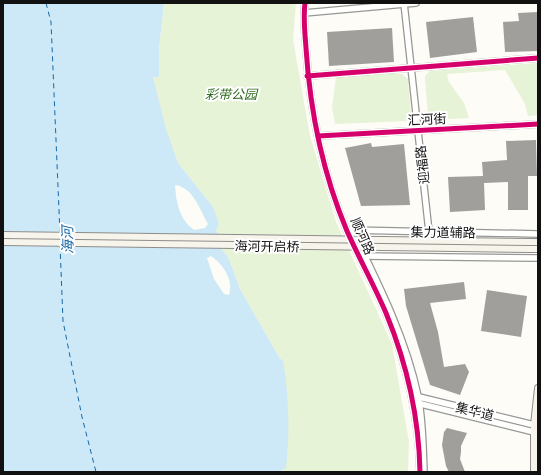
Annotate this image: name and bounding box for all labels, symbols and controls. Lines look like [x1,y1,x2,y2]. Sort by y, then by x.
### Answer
park label: 彩带公园 [205,85,259,103]
street label: 汇河街 [407,109,447,129]
street label: 迎福路 [411,145,433,185]
street label: 顺河路 [347,215,379,257]
street label: 集力道辅路 [410,222,476,242]
water label: 海河 [57,223,77,254]
street label: 海河开启桥 [234,236,300,256]
street label: 集华道 [454,398,496,424]

